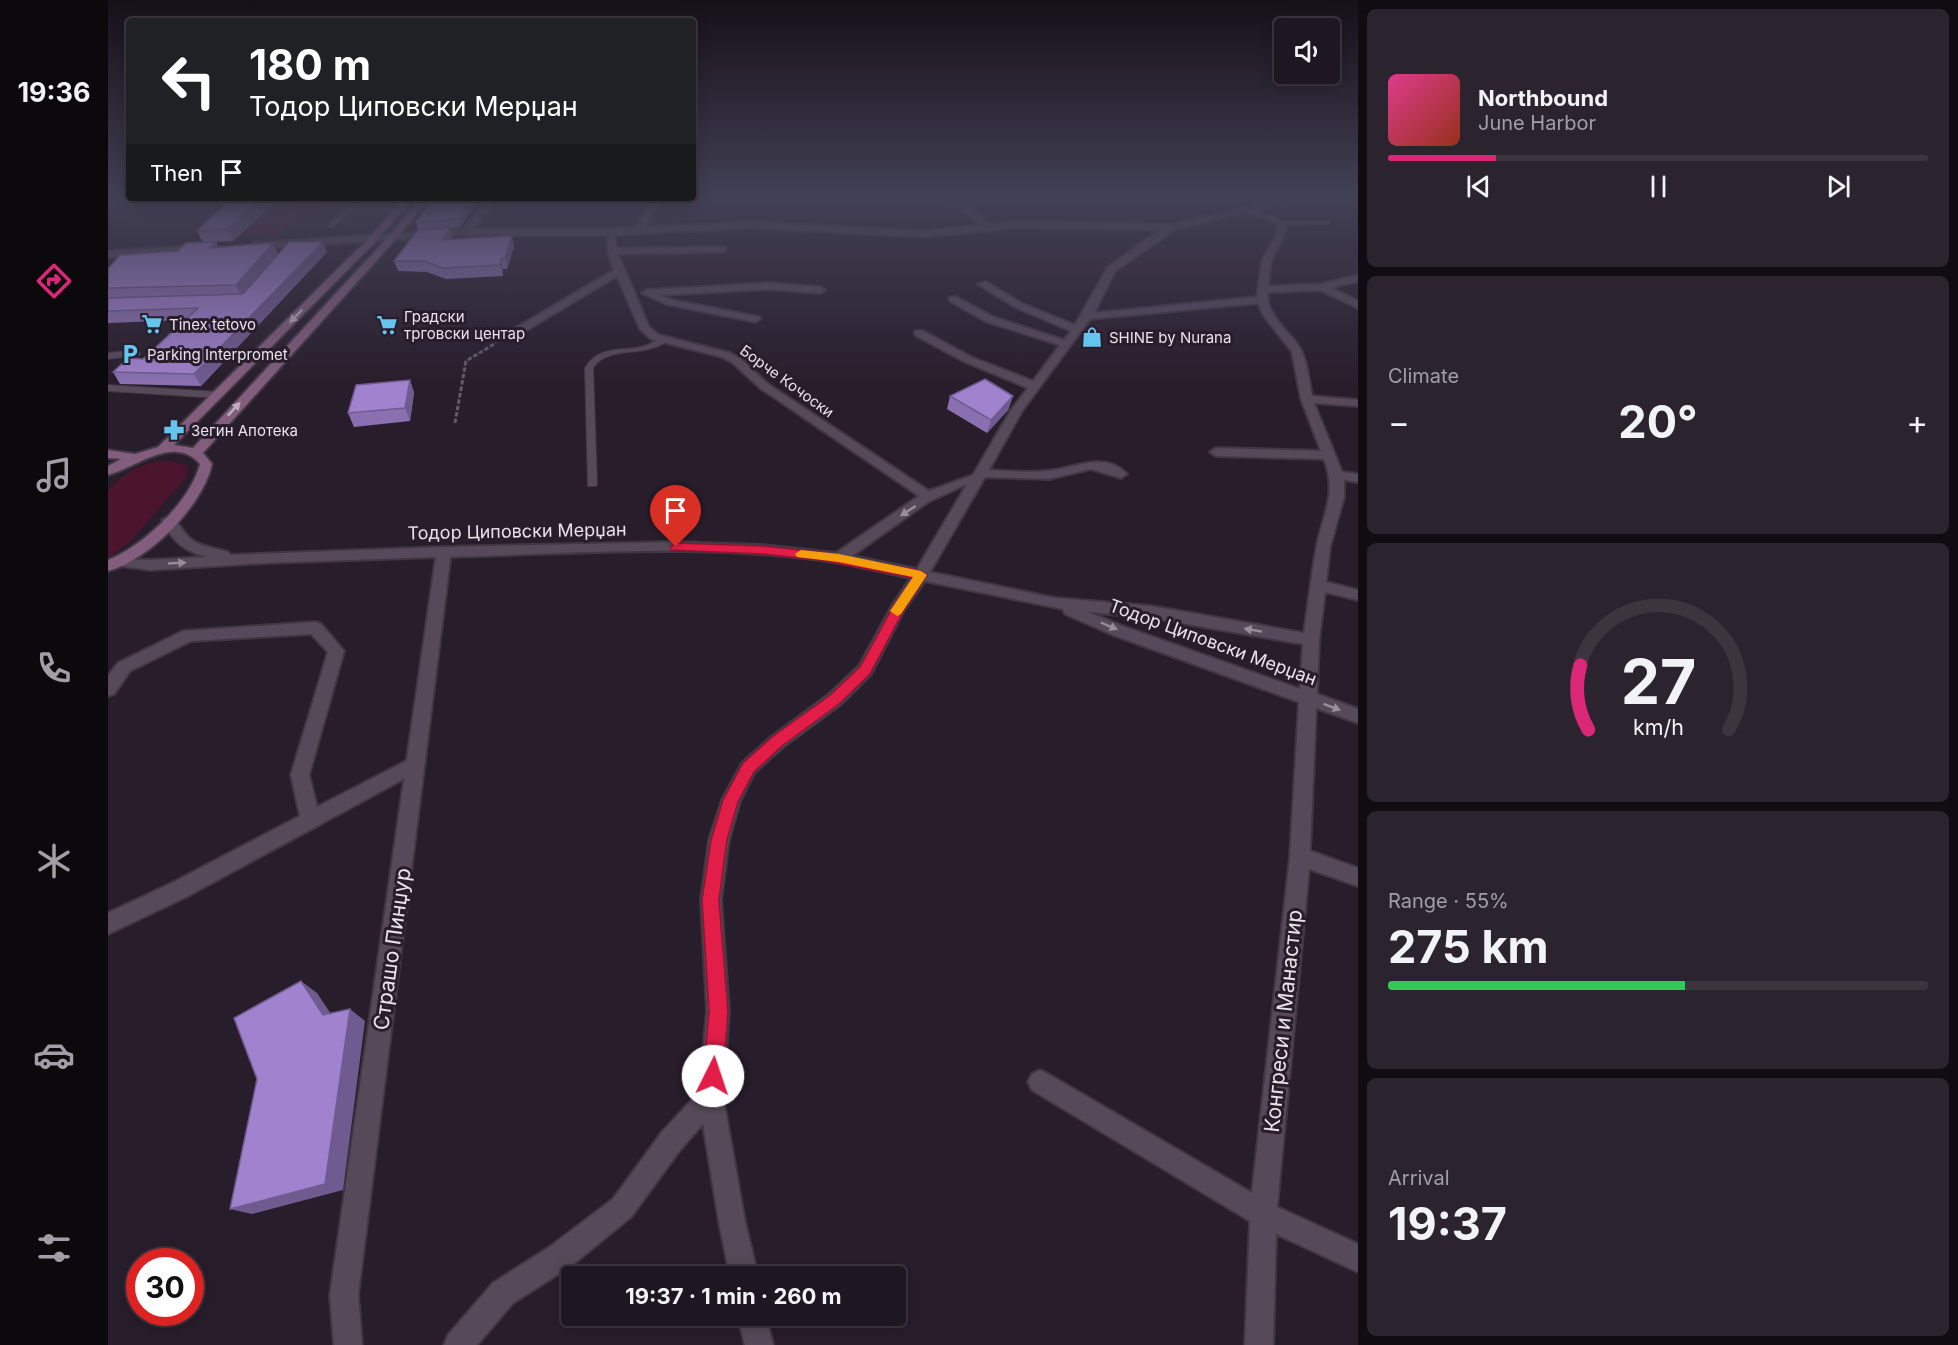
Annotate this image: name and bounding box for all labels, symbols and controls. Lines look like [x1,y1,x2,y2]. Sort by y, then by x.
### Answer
map controls [1274,18,1340,84]
button: sound [1274,18,1340,84]
text: 180 m [249,39,371,90]
icon: left [150,42,228,120]
text: 19:36 [17,76,91,109]
text: Northbound [1478,85,1608,111]
text: Тодор Циповски Мерџан [249,90,578,123]
text: June Harbor [1478,111,1596,135]
icon: arrive [215,156,248,189]
text: Then [150,160,203,186]
icon: previous [1462,170,1495,203]
icon: pause [1642,170,1675,203]
icon: next [1822,170,1855,203]
icon: directions [33,260,75,302]
place label: Градски трговски центар [404,307,525,343]
one-way arrow [290,309,304,323]
supermarket icon: Tinex tetovo [140,312,164,336]
supermarket icon: Градски трговски центар [375,313,399,337]
place label: Tinex tetovo [169,315,256,334]
shop icon: SHINE by Nurana [1080,325,1104,349]
place label: SHINE by Nurana [1109,328,1231,347]
street label: Борче Кочоски [736,341,838,421]
parking icon: Parking Interpromet [118,342,142,366]
place label: Parking Interpromet [147,345,288,364]
text: Climate [1388,364,1459,388]
text: 20° [1618,394,1698,449]
one-way arrow [227,402,240,417]
text: − [1388,402,1410,442]
text: + [1906,402,1928,442]
pharmacy icon: Зегин Апотека [162,418,186,442]
place label: Зегин Апотека [191,421,298,440]
icon: music [33,454,75,496]
pin [650,485,701,547]
icon: arrive [659,494,692,527]
one-way arrow [900,505,917,516]
street label: Тодор Циповски Мерџан [407,519,627,543]
one-way arrow [168,559,187,568]
street label: Тодор Циповски Мерџан [1106,595,1320,689]
one-way arrow [1100,622,1118,632]
one-way arrow [1244,625,1263,634]
text: 27 [1620,644,1696,719]
icon: phone [33,647,75,689]
one-way arrow [1323,702,1341,712]
text: km/h [1633,714,1683,740]
icon: climate [33,840,75,882]
street label: Страшо Пинџур [368,866,416,1032]
text: Range · 55% [1388,889,1509,913]
street label: Конгреси и Манастир [1259,908,1307,1134]
text: 275 km [1388,919,1549,974]
icon: car [33,1034,75,1076]
position arrow [681,1044,745,1108]
text: Arrival [1388,1166,1450,1190]
text: 19:37 [1388,1196,1507,1251]
icon: filters [33,1227,75,1269]
speed limit sign: 30 [126,1248,204,1326]
text: 19:37 · 1 min · 260 m [625,1283,842,1309]

